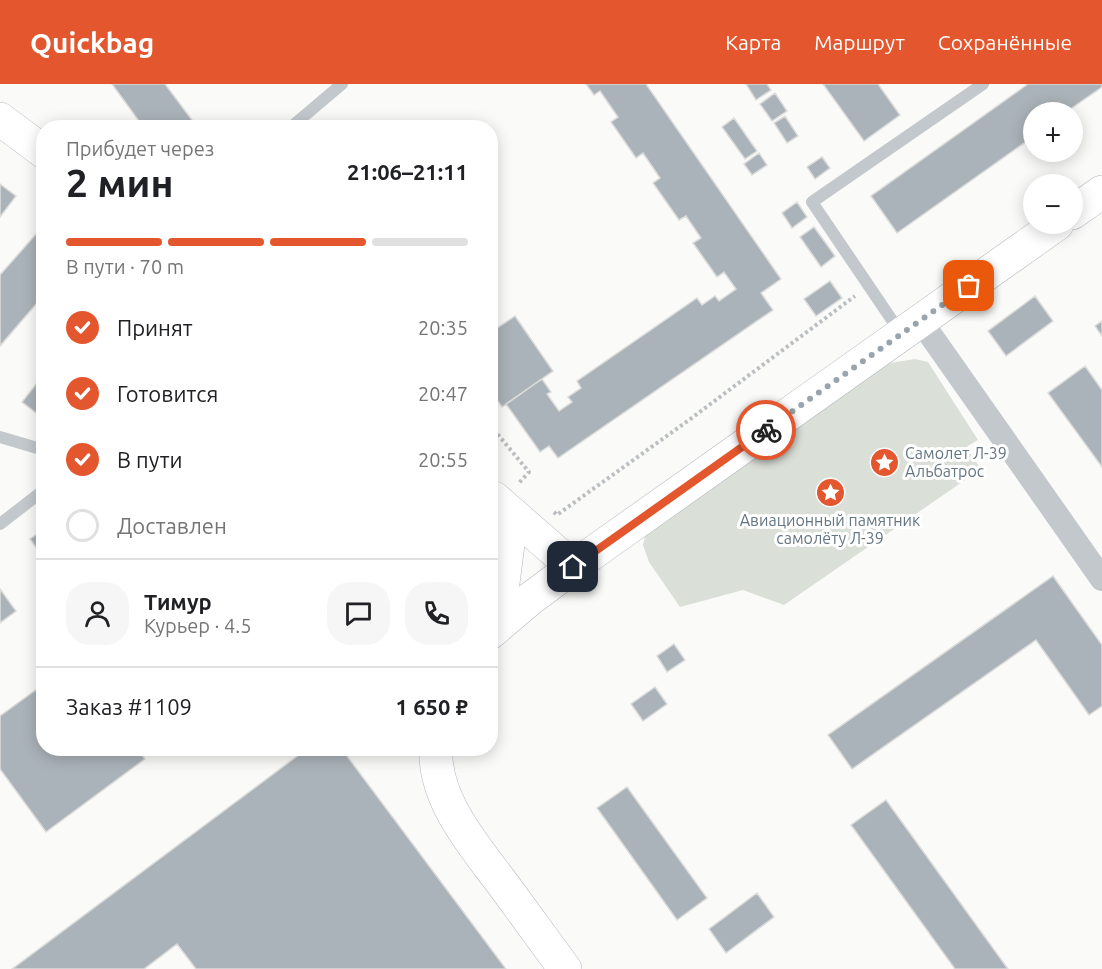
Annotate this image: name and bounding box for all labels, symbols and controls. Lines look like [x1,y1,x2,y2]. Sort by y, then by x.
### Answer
text: Quickbag [30,27,154,58]
text: Карта [725,30,781,54]
text: Маршрут [814,30,905,54]
text: Сохранённые [938,30,1072,54]
map controls [1023,102,1083,234]
button: + [1023,102,1083,162]
text: Прибудет через [66,137,214,160]
text: 21:06–21:11 [347,159,468,184]
text: 2 мин [66,161,174,204]
button: − [1023,174,1083,234]
text: В пути · 70 m [66,255,184,278]
pin [943,260,994,311]
icon: bag [952,269,985,302]
icon: check [66,311,99,344]
text: Принят [117,315,193,340]
text: 20:35 [418,316,468,339]
icon: check [66,377,99,410]
text: Готовится [117,381,218,406]
text: 20:47 [418,382,468,405]
courier [736,400,796,460]
icon: bike [750,414,783,447]
icon: check [66,443,99,476]
place label: Самолет Л-39 Альбатрос [905,444,1007,480]
place icon: Самолет Л-39 Альбатрос [868,446,900,478]
text: В пути [117,447,183,472]
text: 20:55 [418,448,468,471]
place icon: Авиационный памятник самолёту Л-39 [814,476,846,508]
place label: Авиационный памятник самолёту Л-39 [740,511,920,547]
text: Доставлен [117,513,227,538]
pin [547,541,598,592]
icon: home [556,550,589,583]
button: person [66,582,129,645]
button: chat [327,582,390,645]
button: phone [405,582,468,645]
text: Тимур [144,589,212,614]
text: Курьер · 4.5 [144,614,251,637]
text: Заказ #1109 [66,694,192,719]
text: 1 650 ₽ [396,694,468,719]

